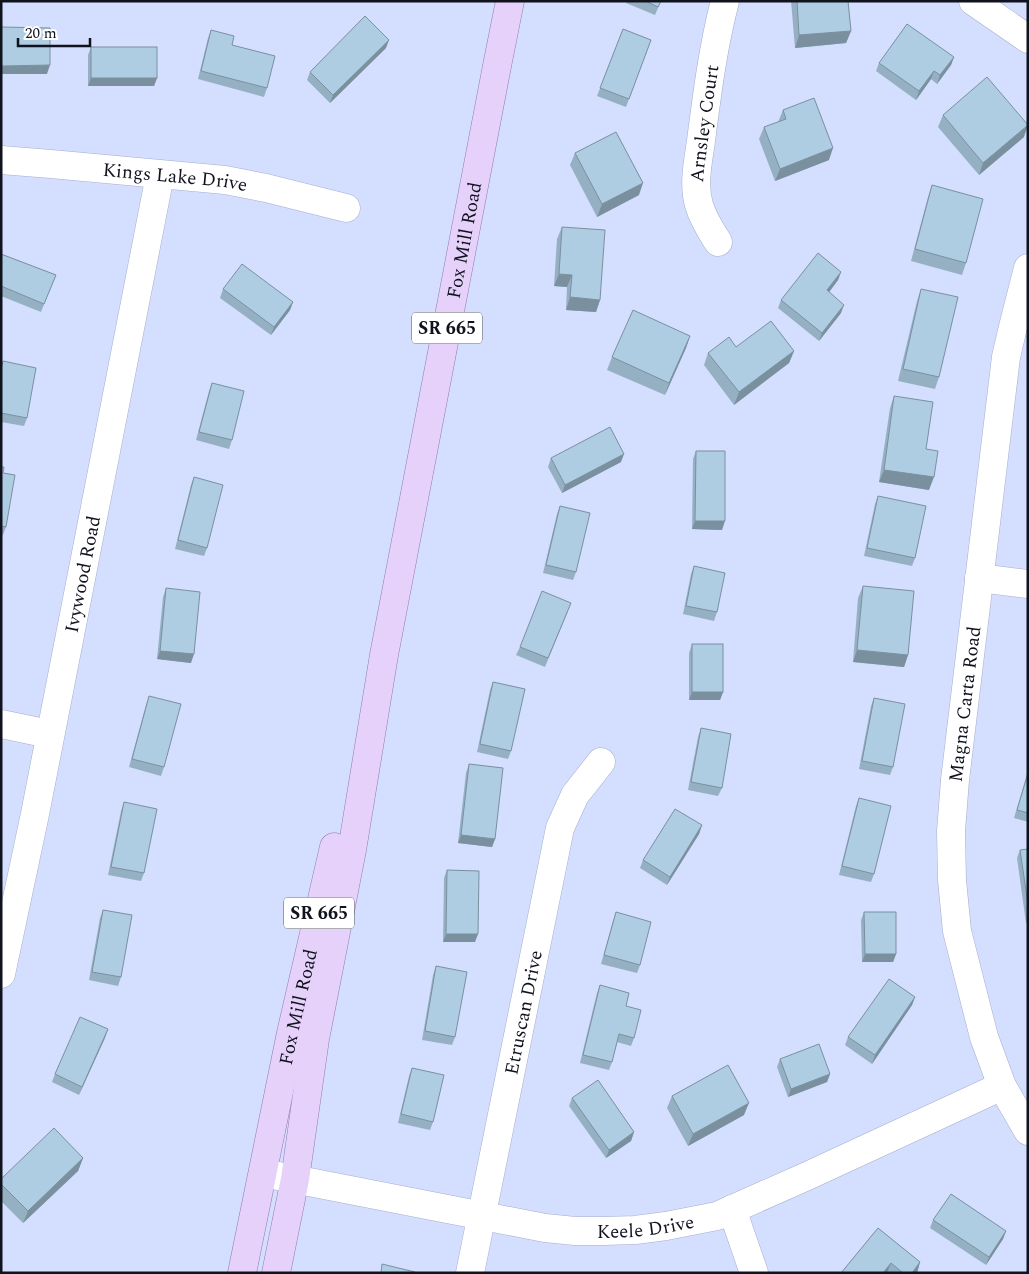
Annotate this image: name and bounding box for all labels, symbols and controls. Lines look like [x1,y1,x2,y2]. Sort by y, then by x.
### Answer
scale bar [18,15,90,47]
text: 20 m [25,22,57,45]
street label: Arnsley Court [683,62,728,183]
street label: Kings Lake Drive [101,156,250,200]
street label: Fox Mill Road [440,180,490,301]
road number: SR 665 [412,312,482,343]
street label: Ivywood Road [58,513,109,636]
street label: Magna Carta Road [942,625,989,784]
road number: SR 665 [284,898,354,928]
street label: Fox Mill Road [272,946,326,1068]
street label: Etruscan Drive [497,948,551,1077]
street label: Keele Drive [597,1208,697,1247]

